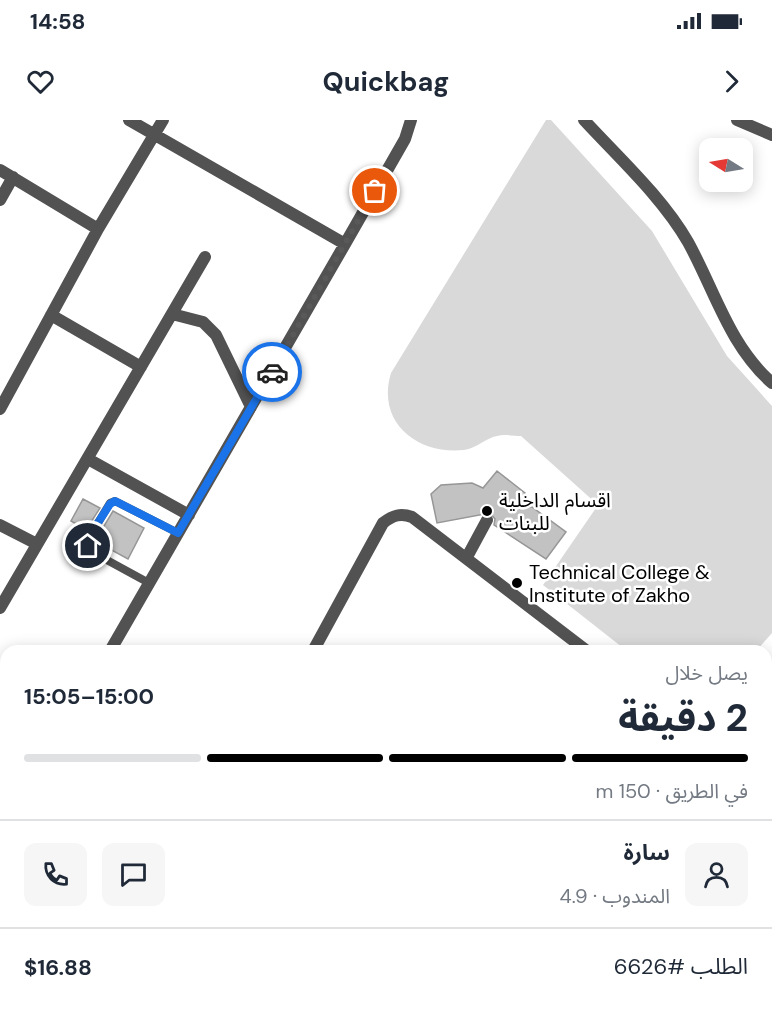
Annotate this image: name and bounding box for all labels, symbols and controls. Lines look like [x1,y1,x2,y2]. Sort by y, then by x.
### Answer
text: 14:58 [30,7,86,36]
text: Quickbag [323,64,449,99]
icon: heart [24,65,57,98]
icon: forward [715,65,748,98]
north arrow [699,138,753,192]
map controls [699,138,753,192]
pin [349,165,400,216]
icon: bag [358,174,391,207]
courier [242,342,302,402]
icon: car [256,356,289,389]
place label: اقسام الداخلیة للبنات [499,487,611,536]
marker: اقسام الداخلیة للبنات [480,504,494,518]
pin [62,520,113,571]
icon: home [71,529,104,562]
place label: Technical College & Institute of Zakho [529,559,710,608]
marker: Technical College & Institute of Zakho [510,576,524,590]
text: يصل خلال [665,660,748,686]
text: 15:00–15:05 [24,682,154,711]
text: 2 دقيقة [618,692,748,743]
text: في الطريق · 150 m [596,778,748,804]
text: سارة [624,838,670,867]
button: phone [24,843,87,906]
button: chat [102,843,165,906]
button: person [685,843,748,906]
text: المندوب · 4.9 [560,883,670,909]
text: الطلب #6626 [614,952,748,981]
text: $16.88 [24,953,92,982]

